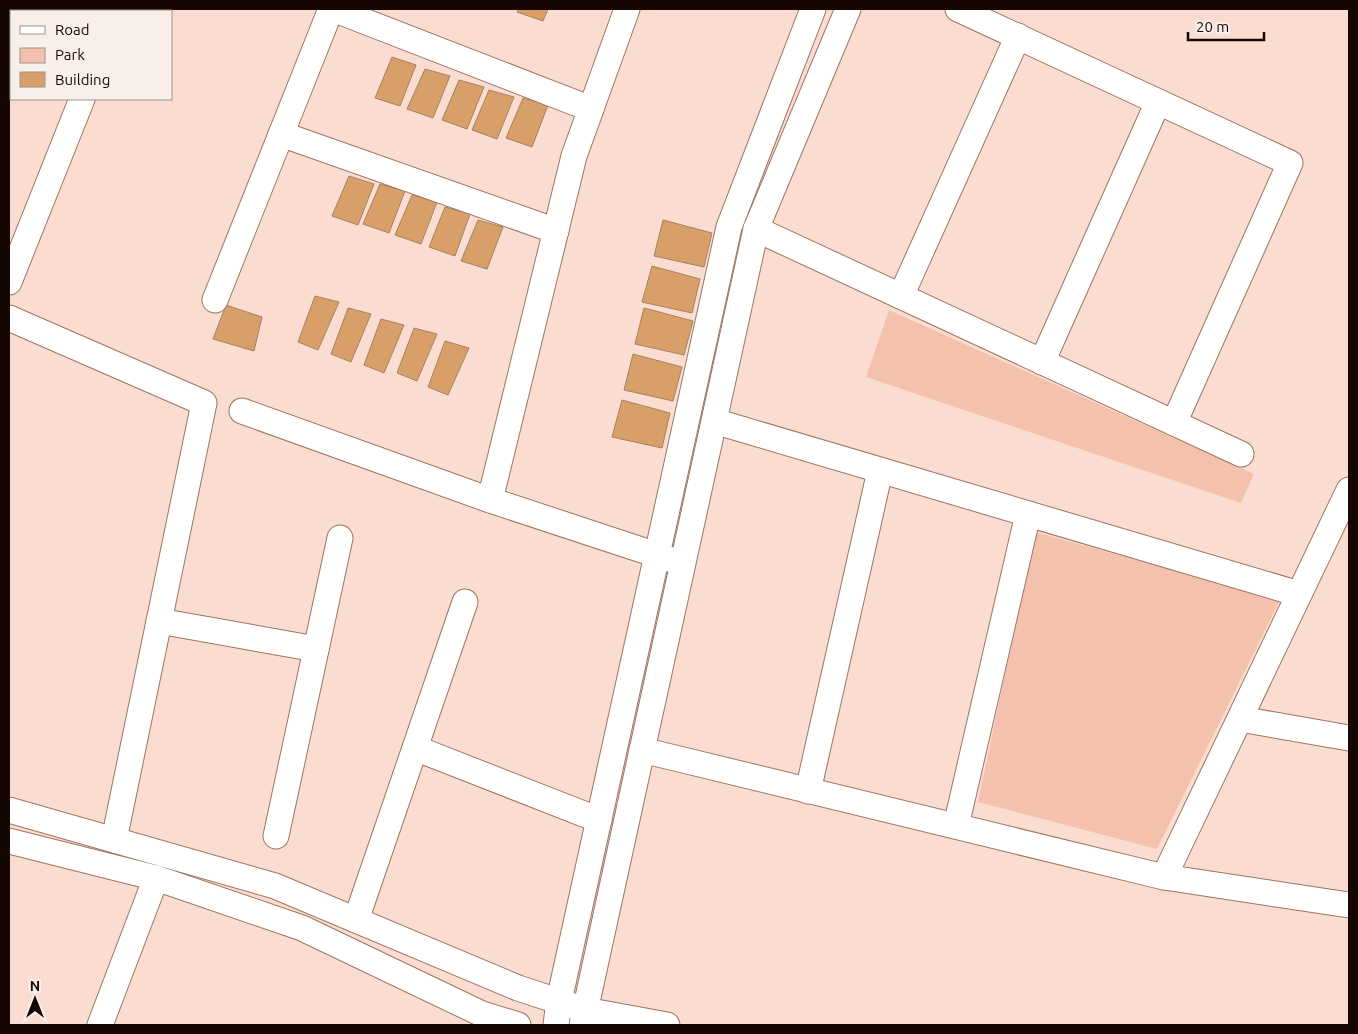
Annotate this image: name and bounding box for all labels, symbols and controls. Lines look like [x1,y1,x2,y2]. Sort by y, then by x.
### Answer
legend [10,10,172,100]
scale bar [1188,10,1264,42]
text: 20 m [1196,18,1229,35]
text: Road [55,21,90,38]
text: Park [55,46,85,63]
text: Building [55,71,110,88]
north arrow [10,974,60,1024]
text: N [30,978,40,994]

